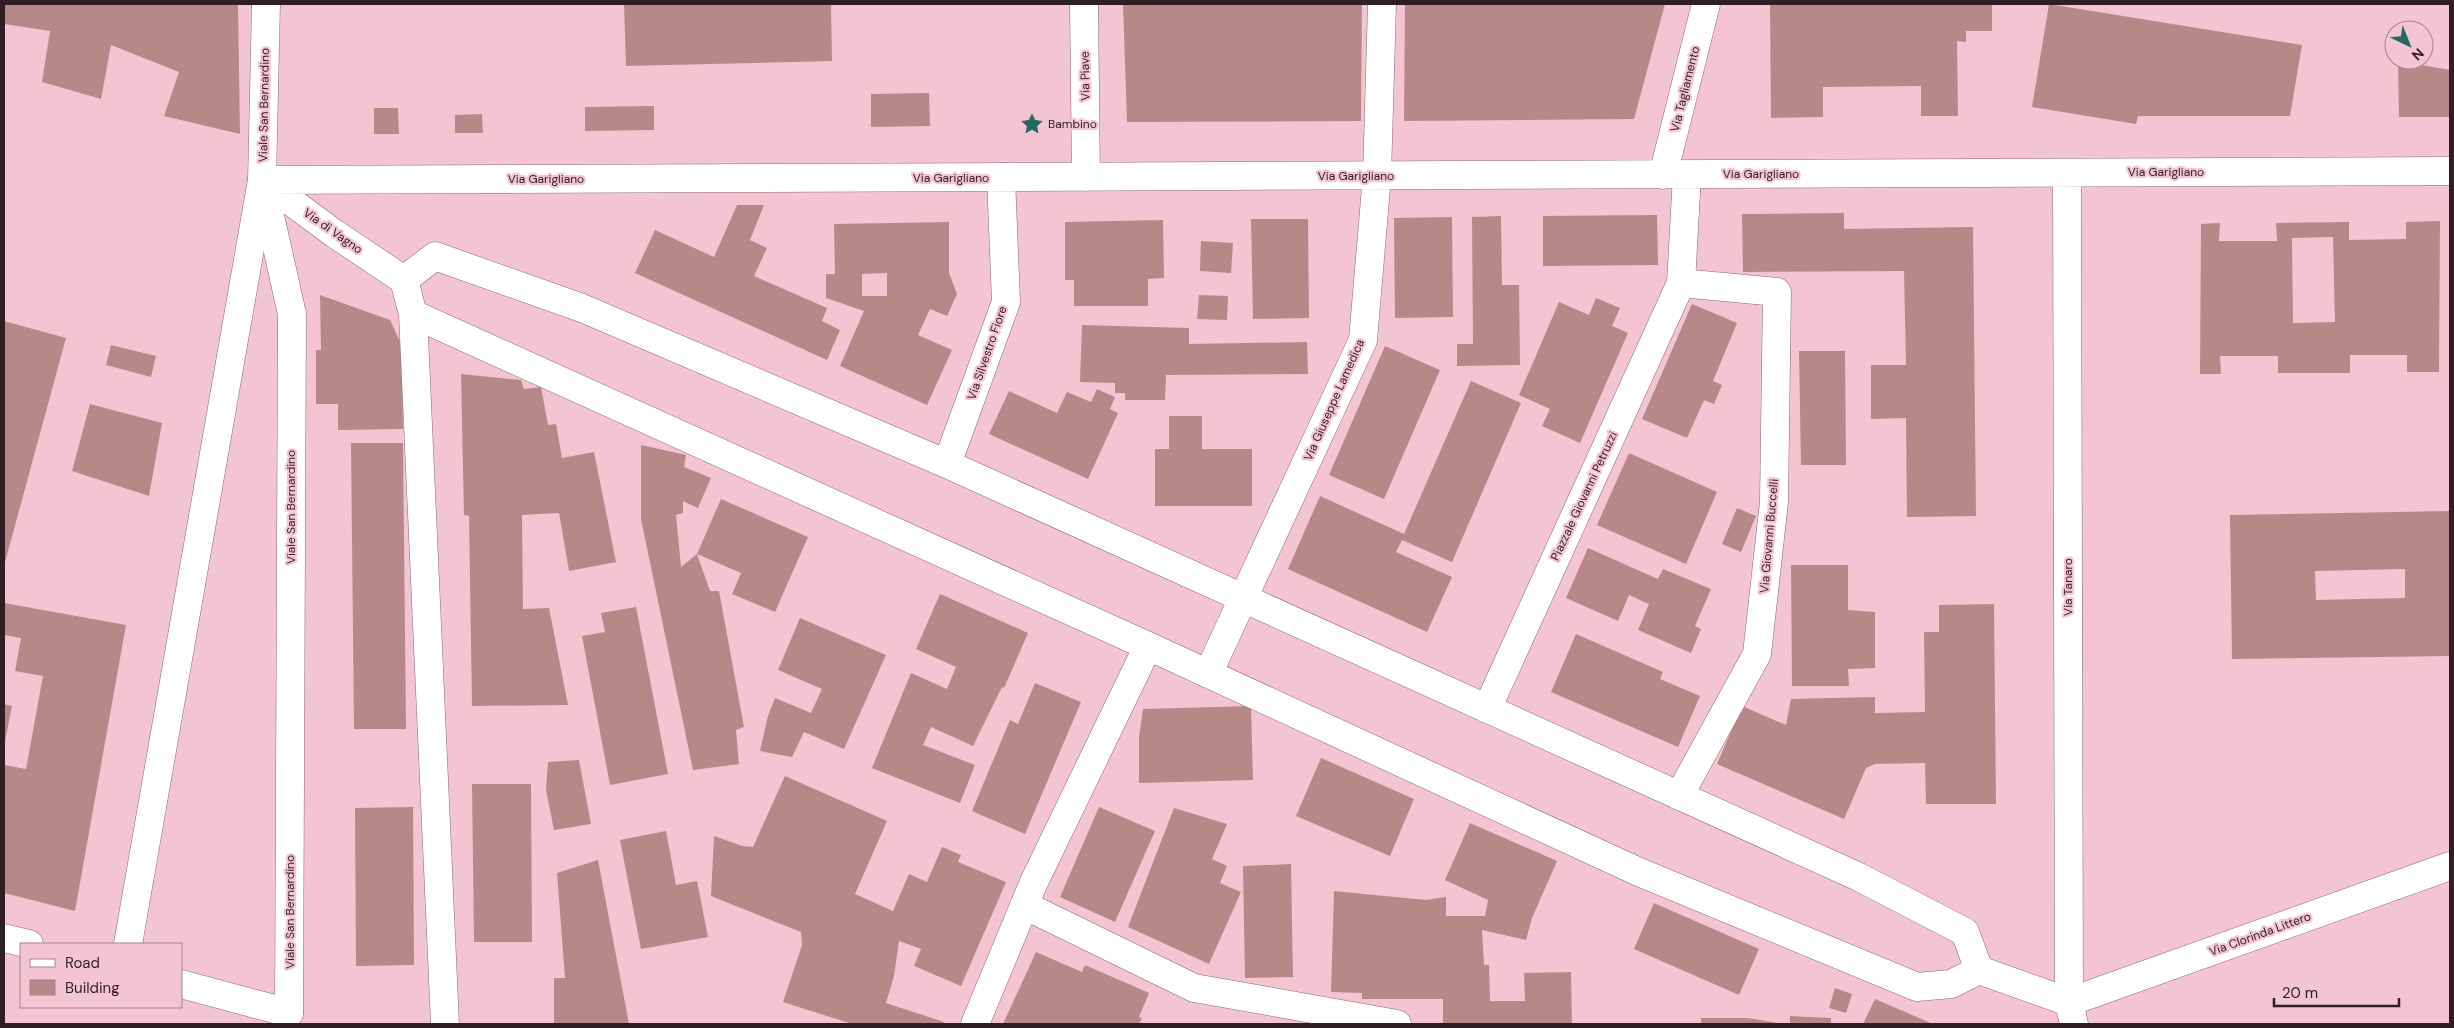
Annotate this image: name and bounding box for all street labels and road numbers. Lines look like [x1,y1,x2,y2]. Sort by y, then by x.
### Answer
street label: Via Tagliamento [1667,44,1703,134]
street label: Viale San Bernardino [255,48,273,162]
street label: Via Piave [1077,51,1093,101]
street label: Via Garigliano [2128,164,2204,180]
street label: Via Garigliano [1723,166,1799,182]
street label: Via Garigliano [1318,168,1394,184]
street label: Via Garigliano [913,170,989,186]
street label: Via Garigliano [508,171,584,187]
street label: Via di Vagno [300,205,366,257]
street label: Via Silvestro Fiore [963,304,1011,402]
street label: Via Giuseppe Lamedica [1300,337,1368,463]
street label: Piazzale Giovanni Petruzzi [1547,429,1621,563]
street label: Viale San Bernardino [283,450,299,564]
street label: Via Giovanni Buccelli [1756,478,1782,594]
street label: Via Tanaro [2060,558,2076,616]
street label: Viale San Bernardino [282,855,298,969]
street label: Via Clorinda Littero [2207,908,2313,960]

